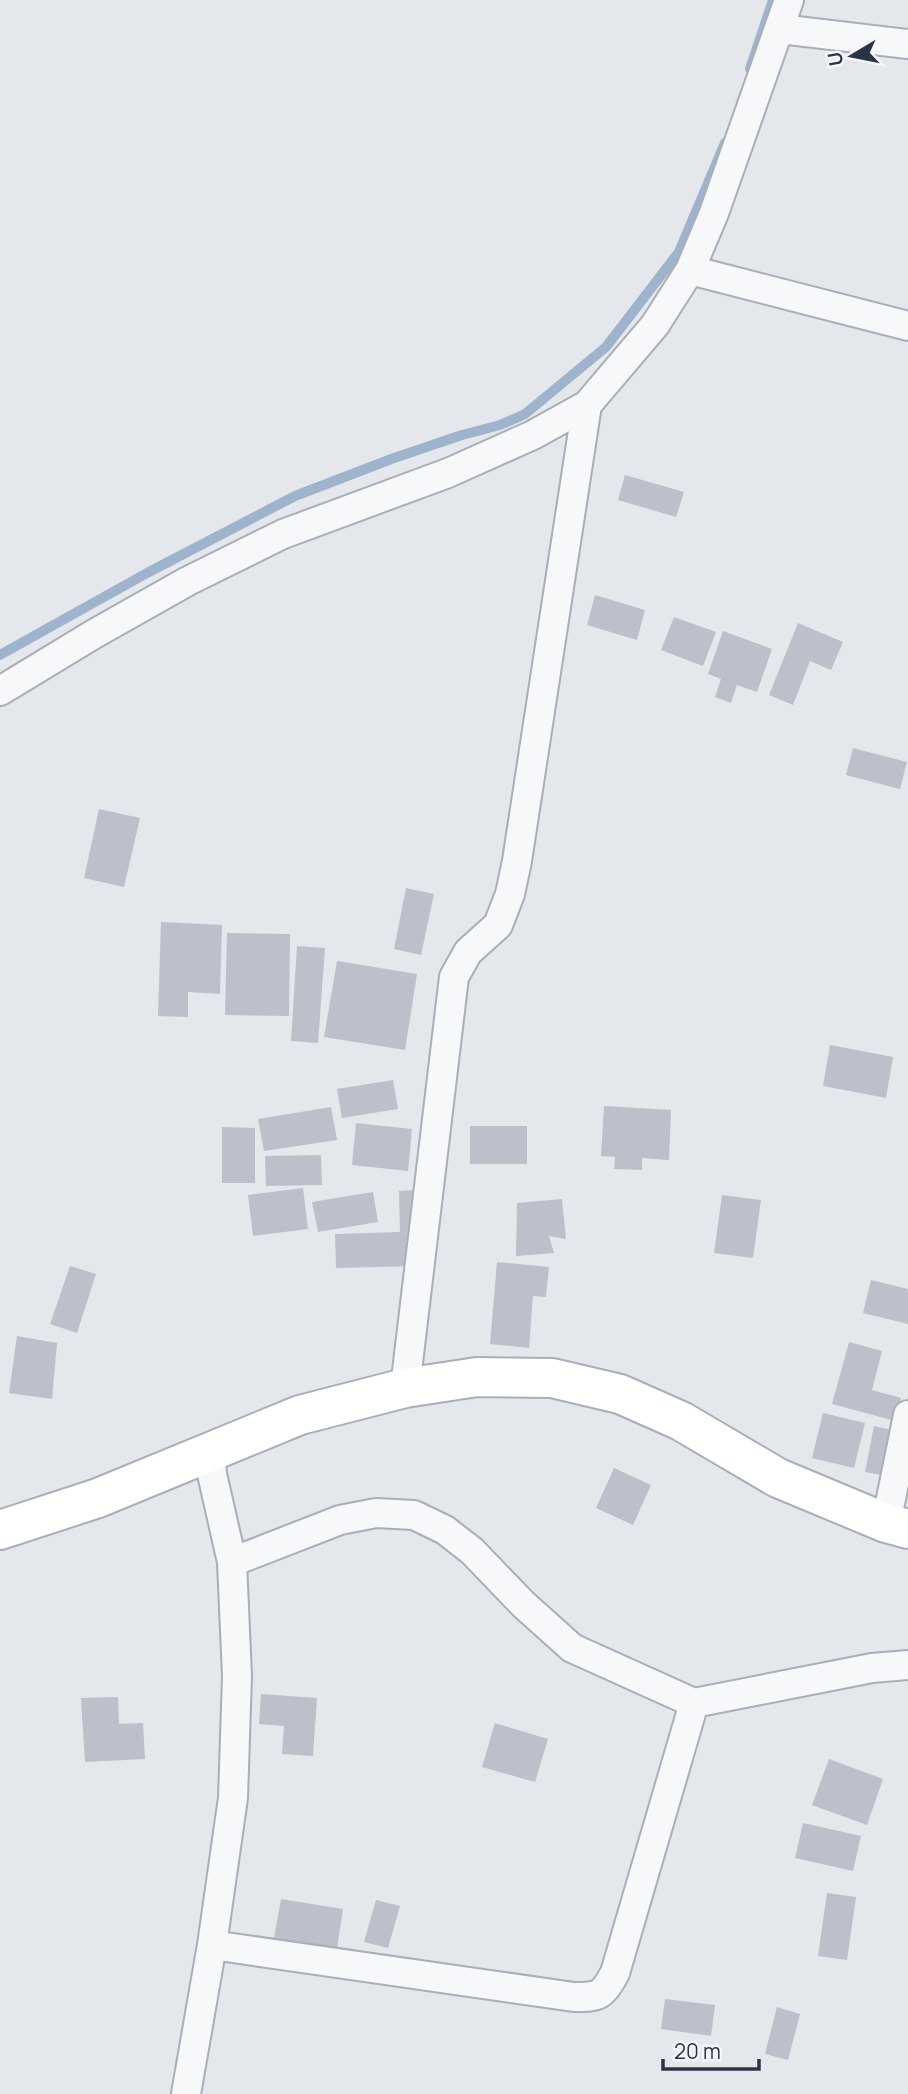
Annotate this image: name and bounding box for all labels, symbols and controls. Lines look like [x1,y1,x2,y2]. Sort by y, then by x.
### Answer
north arrow [817,21,887,91]
text: U [821,50,849,68]
scale bar [663,2028,759,2072]
text: 20 m [674,2037,721,2065]

